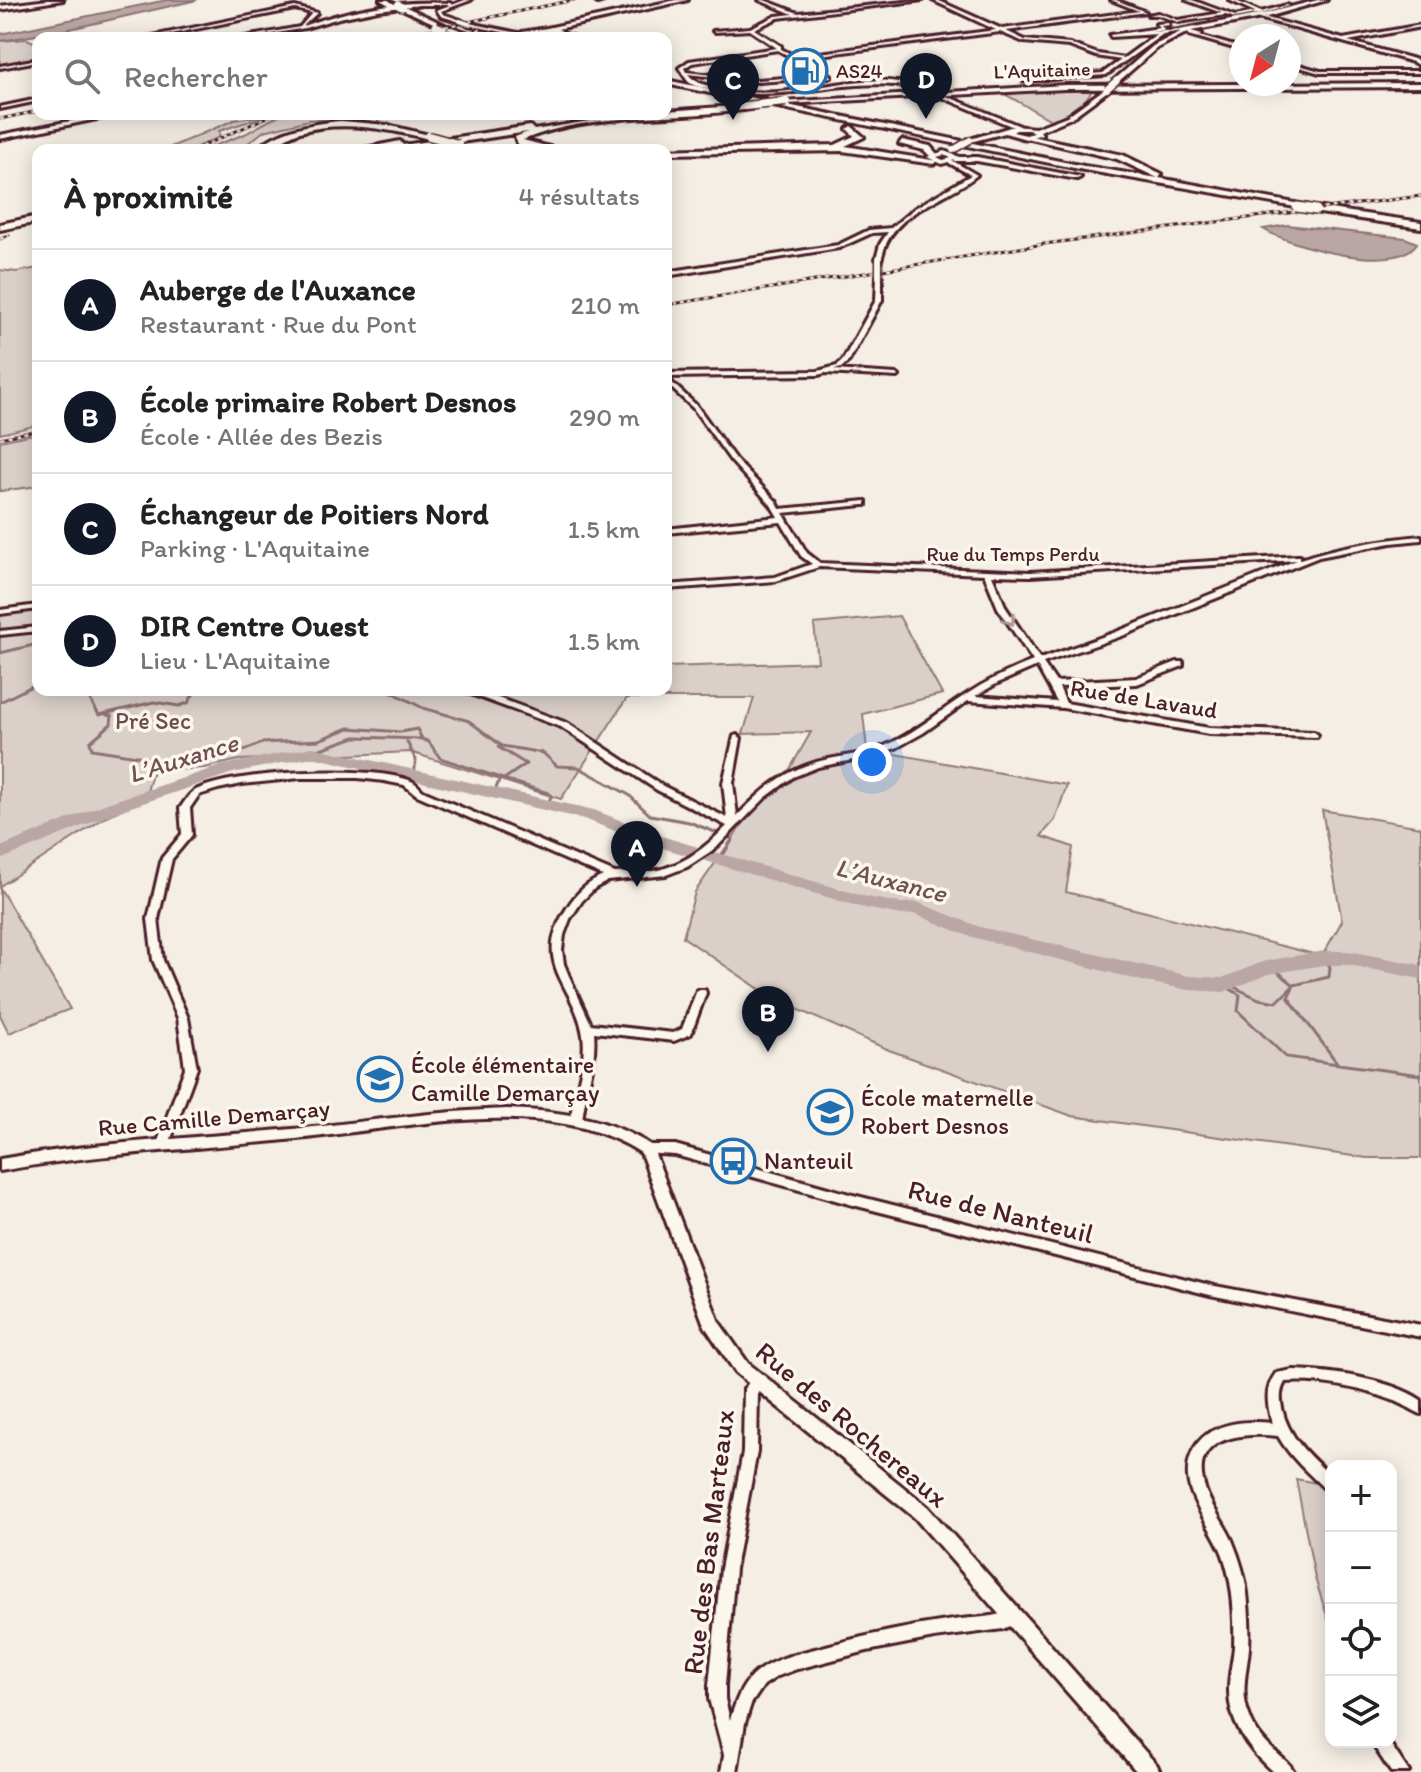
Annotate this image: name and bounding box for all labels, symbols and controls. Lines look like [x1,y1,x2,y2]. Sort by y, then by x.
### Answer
north arrow [1229,24,1301,96]
search box [32,32,672,120]
fuel station icon: AS24 [781,47,829,95]
pin: D [900,53,952,119]
icon: search [60,54,104,98]
pin: C [707,54,759,120]
street label: L'Aquitaine [993,56,1091,84]
text: Rechercher [124,58,268,95]
place label: AS24 [836,59,883,83]
text: À proximité [64,176,233,217]
text: 4 résultats [519,180,640,212]
text: Auberge de l'Auxance [140,271,416,308]
text: A [82,289,98,321]
text: 210 m [571,289,640,321]
text: Restaurant · Rue du Pont [140,308,417,340]
text: École primaire Robert Desnos [140,383,516,420]
text: B [82,401,98,433]
text: 290 m [569,401,640,433]
text: École · Allée des Bezis [140,420,383,452]
text: Échangeur de Poitiers Nord [140,495,489,532]
text: C [82,513,98,545]
text: 1.5 km [568,513,640,545]
text: Parking · L'Aquitaine [140,532,370,564]
street label: Rue du Temps Perdu [926,542,1100,566]
text: DIR Centre Ouest [140,607,368,644]
one-way arrow [1000,611,1016,625]
text: D [81,625,99,657]
text: 1.5 km [568,625,640,657]
text: Lieu · L'Aquitaine [140,644,330,676]
street label: Rue de Lavaud [1068,673,1220,724]
park label: Pré Sec [115,706,191,735]
water label: L’Auxance [124,726,243,790]
your location [852,742,892,782]
pin: A [611,821,663,887]
water label: L’Auxance [832,851,951,910]
pin: B [742,986,794,1052]
place label: École élémentaire Camille Demarçay [411,1050,600,1107]
school or university icon: École élémentaire Camille Demarçay [356,1055,404,1103]
place label: École maternelle Robert Desnos [861,1083,1034,1140]
school or university icon: École maternelle Robert Desnos [806,1088,854,1136]
street label: Rue Camille Demarçay [97,1093,332,1142]
bus stop icon: Nanteuil [709,1137,757,1185]
place label: Nanteuil [764,1146,853,1175]
street label: Rue de Nanteuil [905,1172,1097,1251]
street label: Rue des Rochereaux [749,1334,955,1514]
street label: Rue des Bas Marteaux [675,1408,741,1676]
map controls [1325,1460,1397,1748]
button: + [1325,1460,1397,1532]
button: − [1325,1532,1397,1604]
button: locate [1325,1604,1397,1676]
button: layers [1325,1676,1397,1748]

